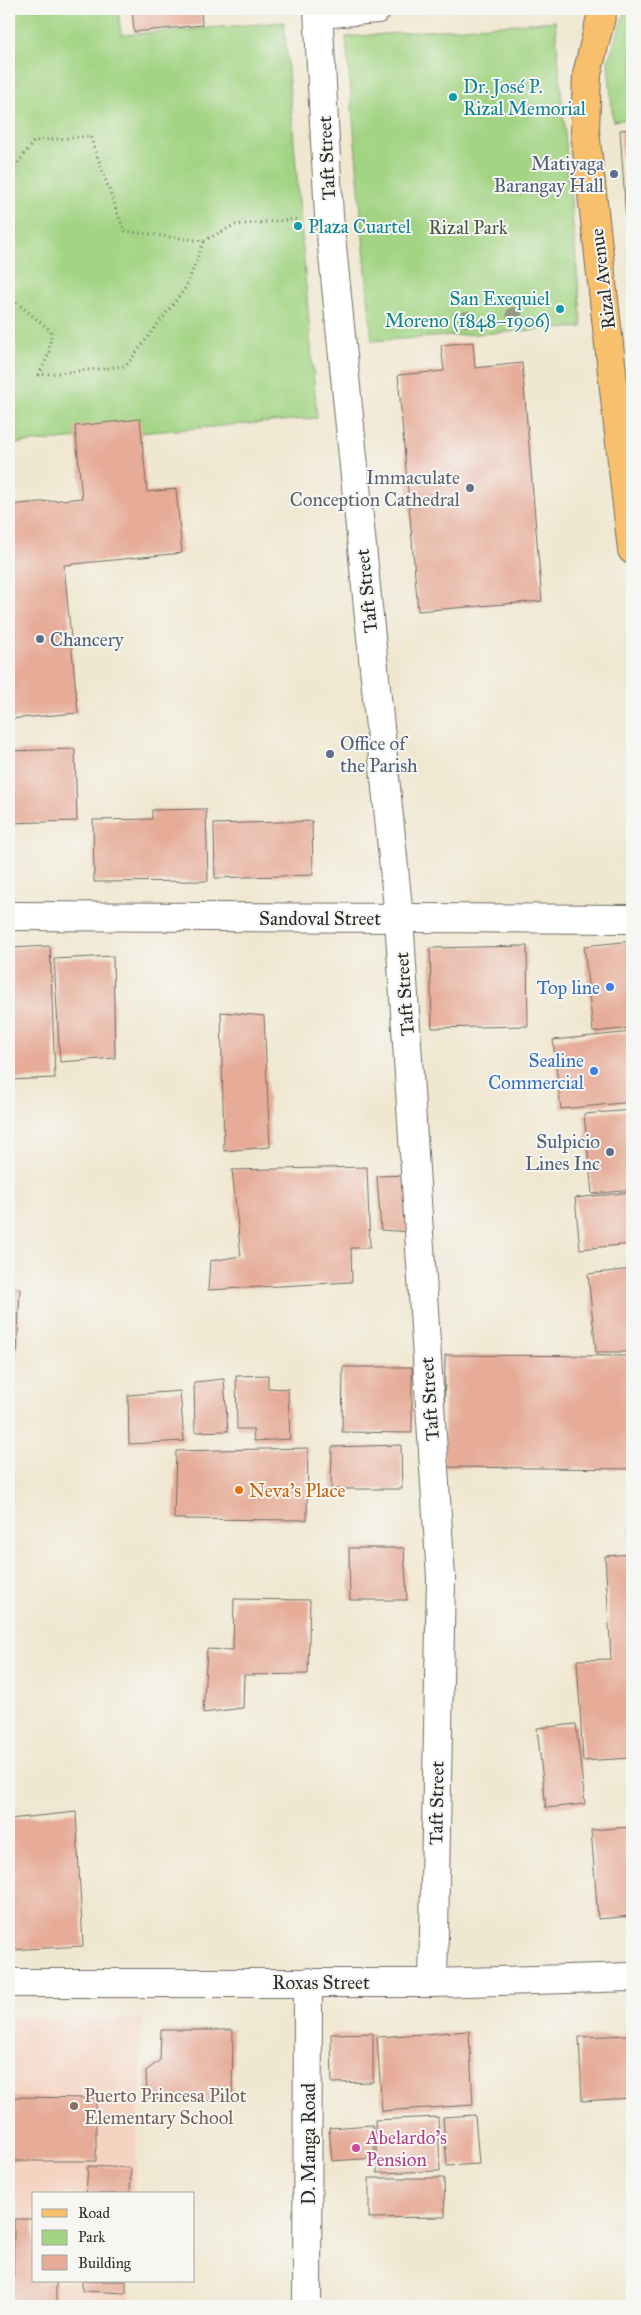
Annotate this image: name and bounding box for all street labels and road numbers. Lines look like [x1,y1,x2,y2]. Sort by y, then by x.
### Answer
street label: Taft Street [313,115,340,201]
street label: Rizal Avenue [585,227,620,331]
street label: Taft Street [351,548,382,634]
street label: Sandoval Street [259,907,381,930]
street label: Taft Street [390,951,419,1037]
street label: Taft Street [415,1356,444,1442]
street label: Taft Street [424,1760,449,1845]
street label: Roxas Street [272,1971,370,1994]
street label: D. Manga Road [297,2083,321,2205]

